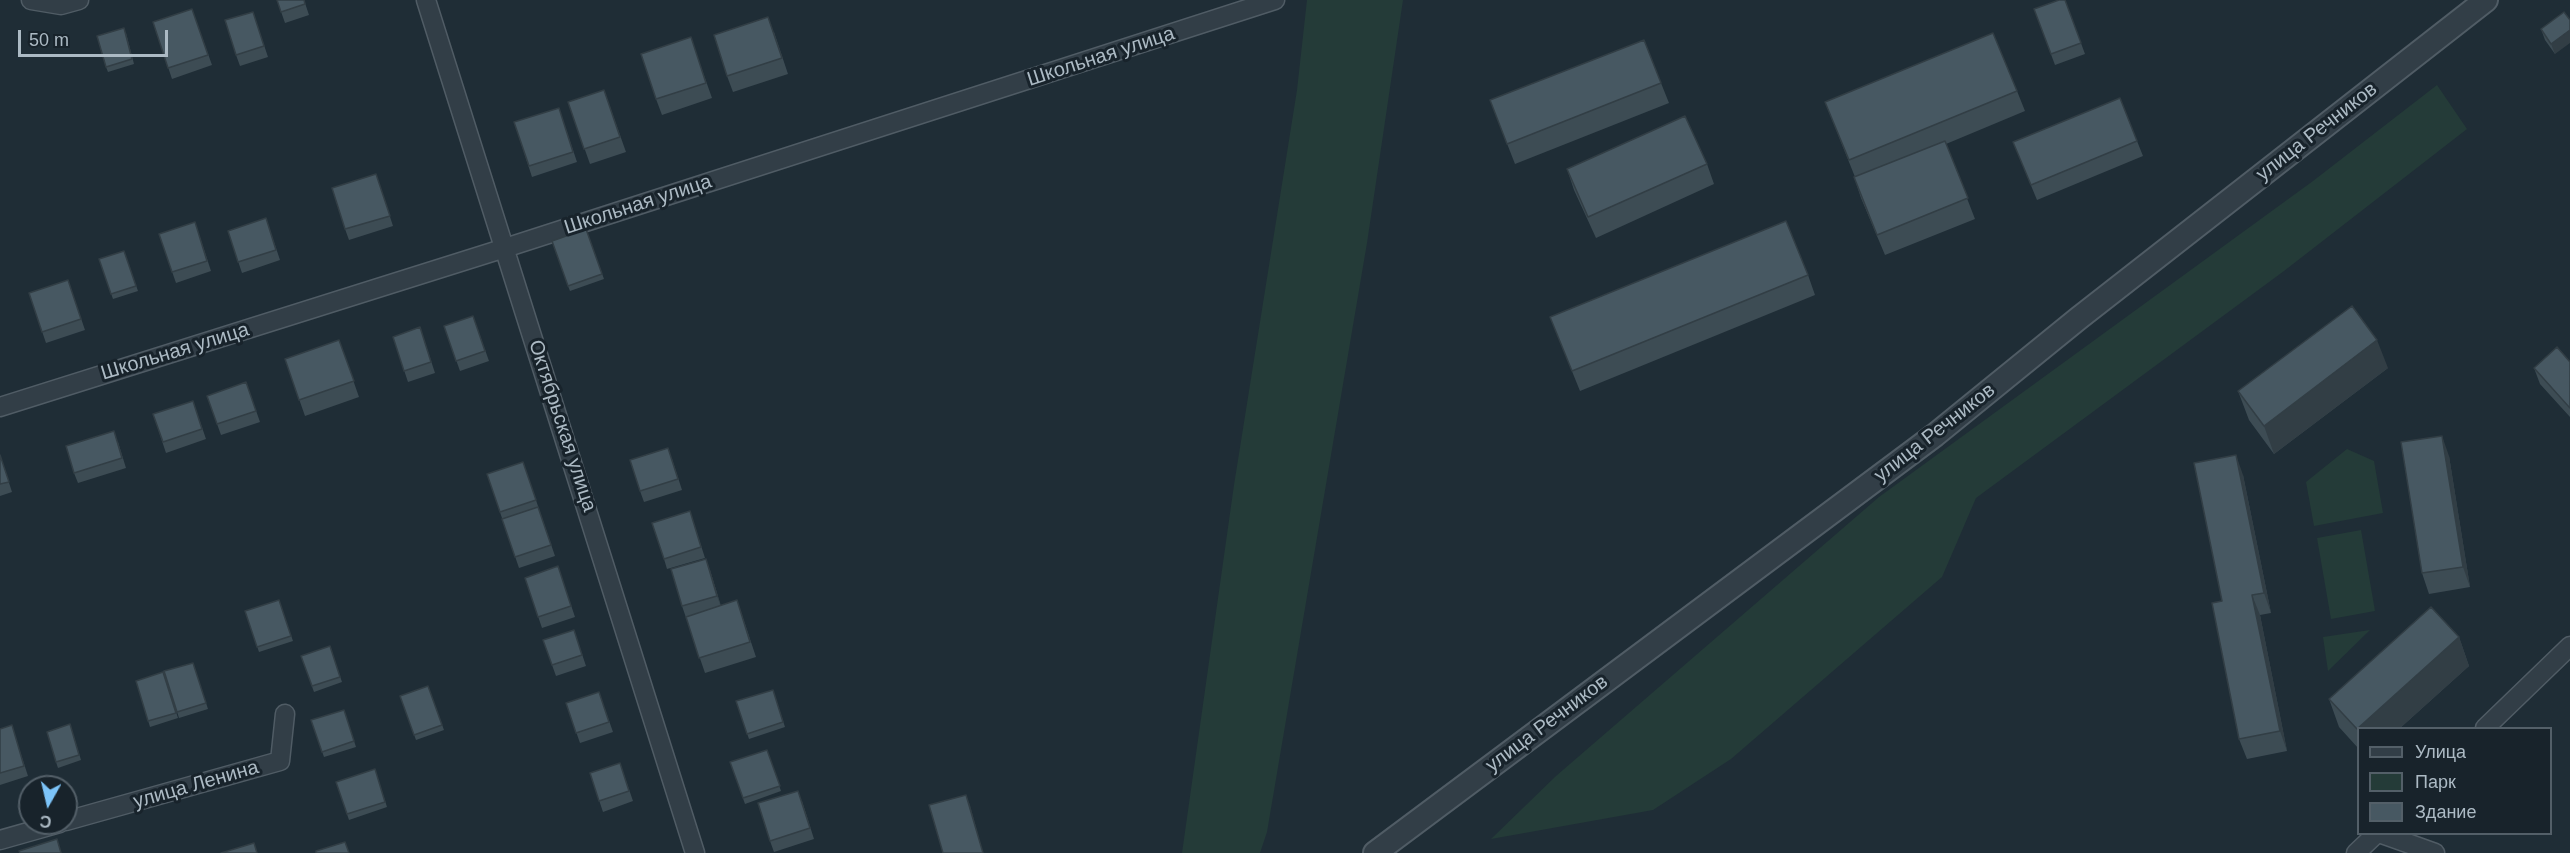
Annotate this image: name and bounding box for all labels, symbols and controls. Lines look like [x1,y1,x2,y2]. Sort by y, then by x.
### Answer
scale bar [21,18,171,56]
street label: Школьная улица [1024,22,1178,92]
text: 50 m [29,30,69,50]
street label: улица Речников [2252,77,2382,187]
street label: Школьная улица [561,170,715,240]
street label: Школьная улица [98,318,252,386]
street label: Октябрьская улица [523,337,601,515]
street label: улица Речников [1870,378,2000,488]
street label: улица Речников [1481,670,1613,778]
legend [2357,727,2552,835]
text: Улица [2415,742,2466,762]
street label: улица Ленина [131,756,261,814]
text: Парк [2415,772,2456,792]
north arrow [18,775,78,835]
text: Здание [2415,802,2476,822]
text: С [39,812,53,831]

